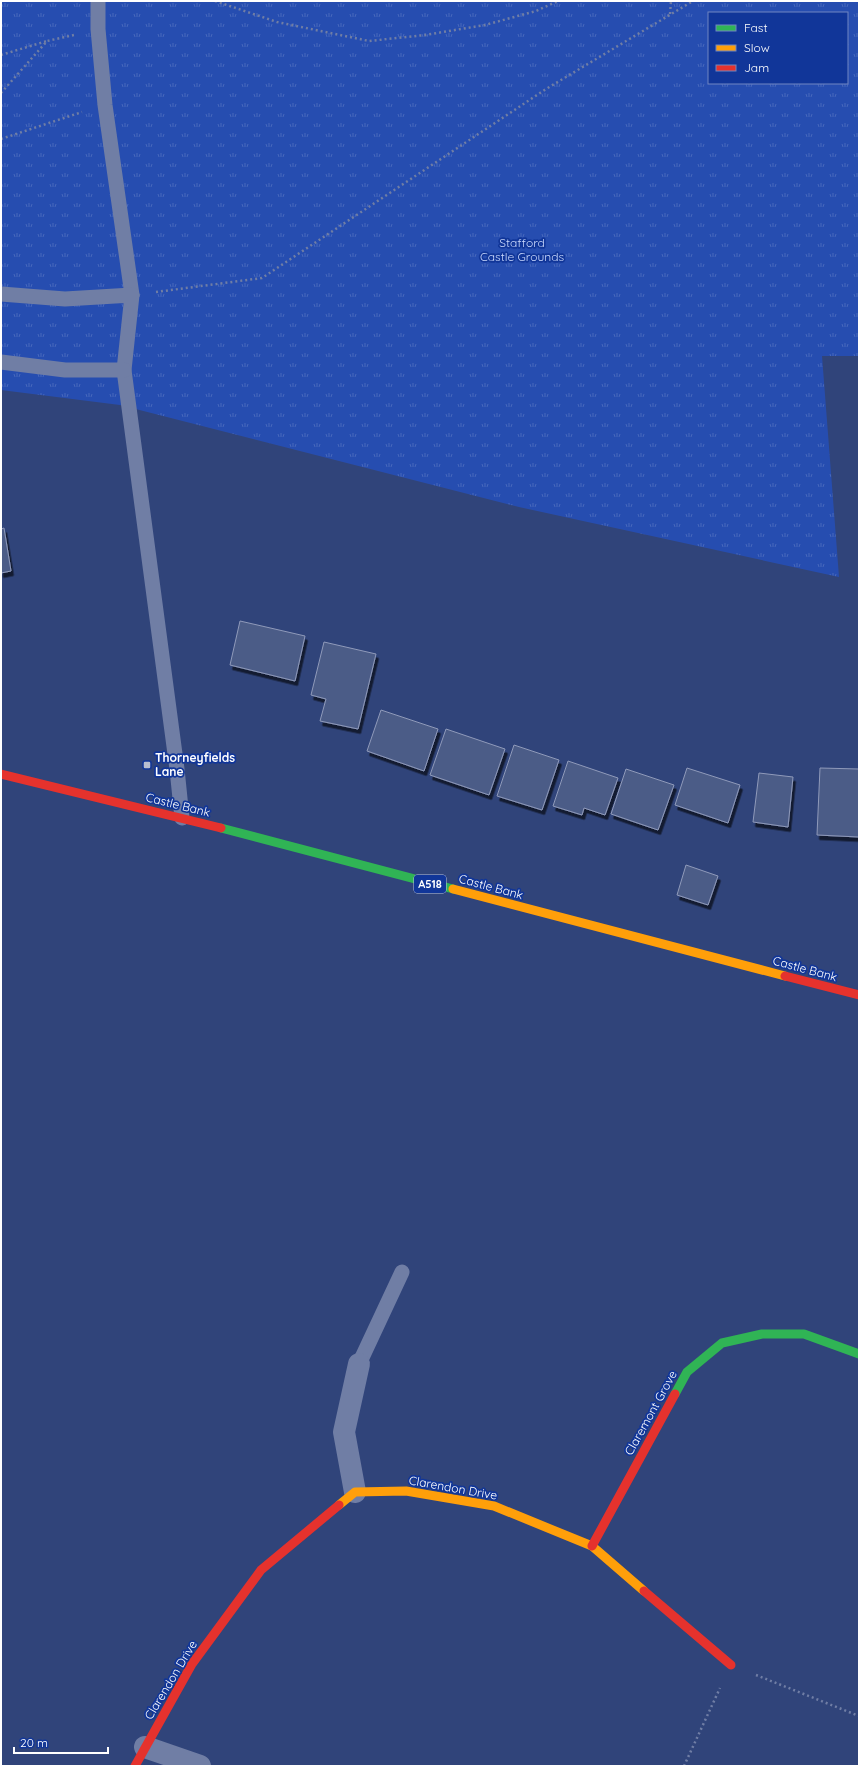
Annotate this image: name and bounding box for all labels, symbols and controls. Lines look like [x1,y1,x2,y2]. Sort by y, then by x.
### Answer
legend [708,12,848,84]
text: Fast [744,20,768,35]
text: Slow [744,40,770,55]
text: Jam [744,60,769,75]
park label: Stafford Castle Grounds [480,235,564,264]
place label: Thorneyfields Lane [155,750,235,779]
marker: Thorneyfields Lane [142,760,152,770]
street label: Castle Bank [144,789,212,820]
street label: Castle Bank [457,871,525,902]
road number: A518 [414,875,446,893]
street label: Castle Bank [771,953,839,984]
street label: Claremont Grove [621,1368,680,1458]
street label: Clarendon Drive [408,1472,499,1503]
street label: Clarendon Drive [141,1637,200,1722]
scale bar [14,1729,108,1755]
text: 20 m [20,1735,48,1750]

